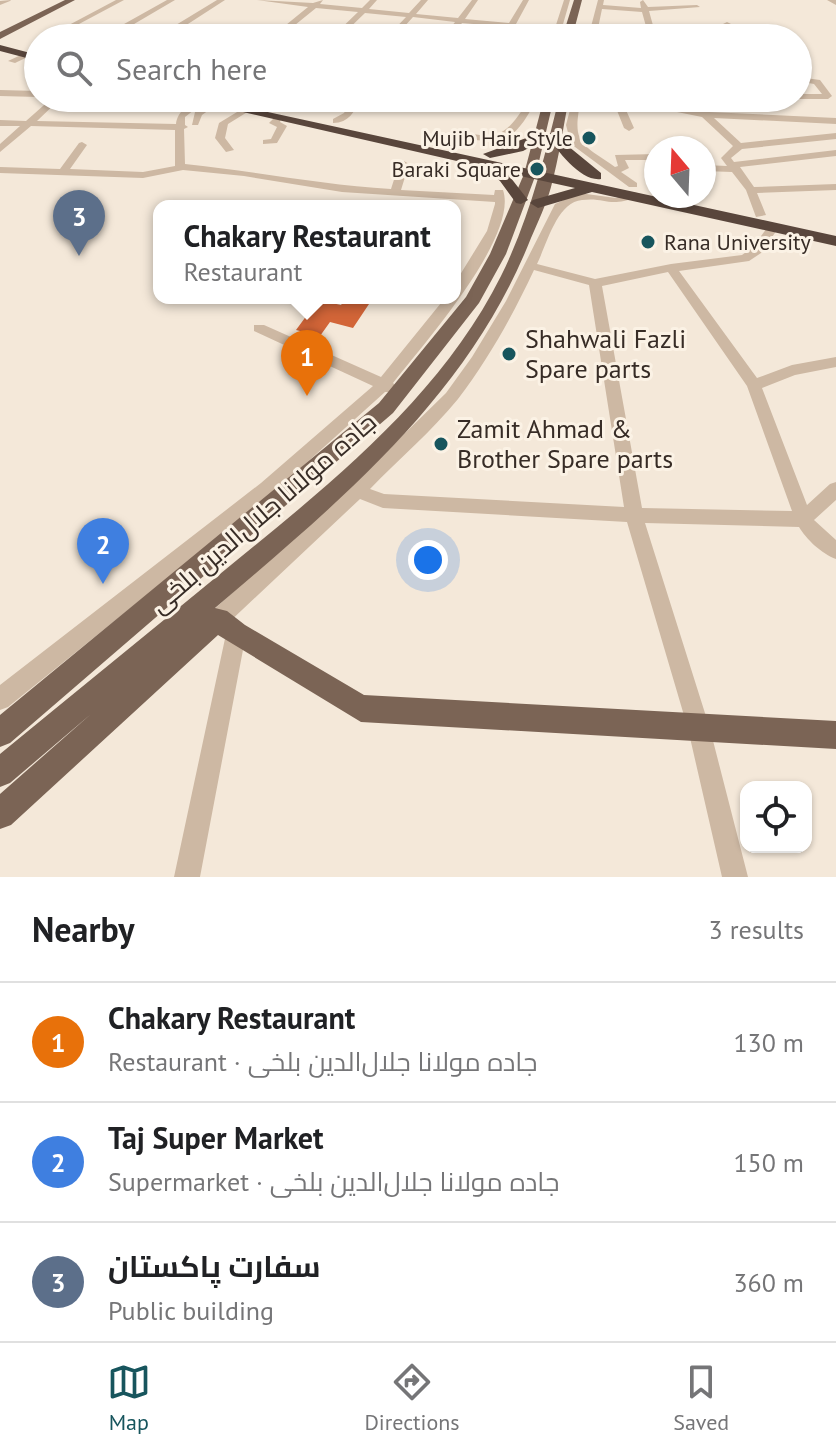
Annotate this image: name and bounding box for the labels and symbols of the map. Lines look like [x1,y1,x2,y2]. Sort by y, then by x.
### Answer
place label: Mujib Hair Style [422,124,573,152]
marker: Mujib Hair Style [580,129,598,147]
north arrow [644,136,716,208]
place label: Baraki Square [392,155,521,183]
marker: Baraki Square [528,160,546,178]
pin: 3 [53,190,105,256]
place label: Rana University [664,228,812,256]
marker: Rana University [639,233,657,251]
place label: Shahwali Fazli Spare parts [525,322,686,385]
pin: 1 [281,330,333,396]
marker: Shahwali Fazli Spare parts [500,345,518,363]
street label: جاده مولانا جلال‌الدین بلخی [143,405,383,620]
place label: Zamit Ahmad & Brother Spare parts [457,412,673,475]
marker: Zamit Ahmad & Brother Spare parts [432,435,450,453]
pin: 2 [77,518,129,584]
your location [408,540,448,580]

